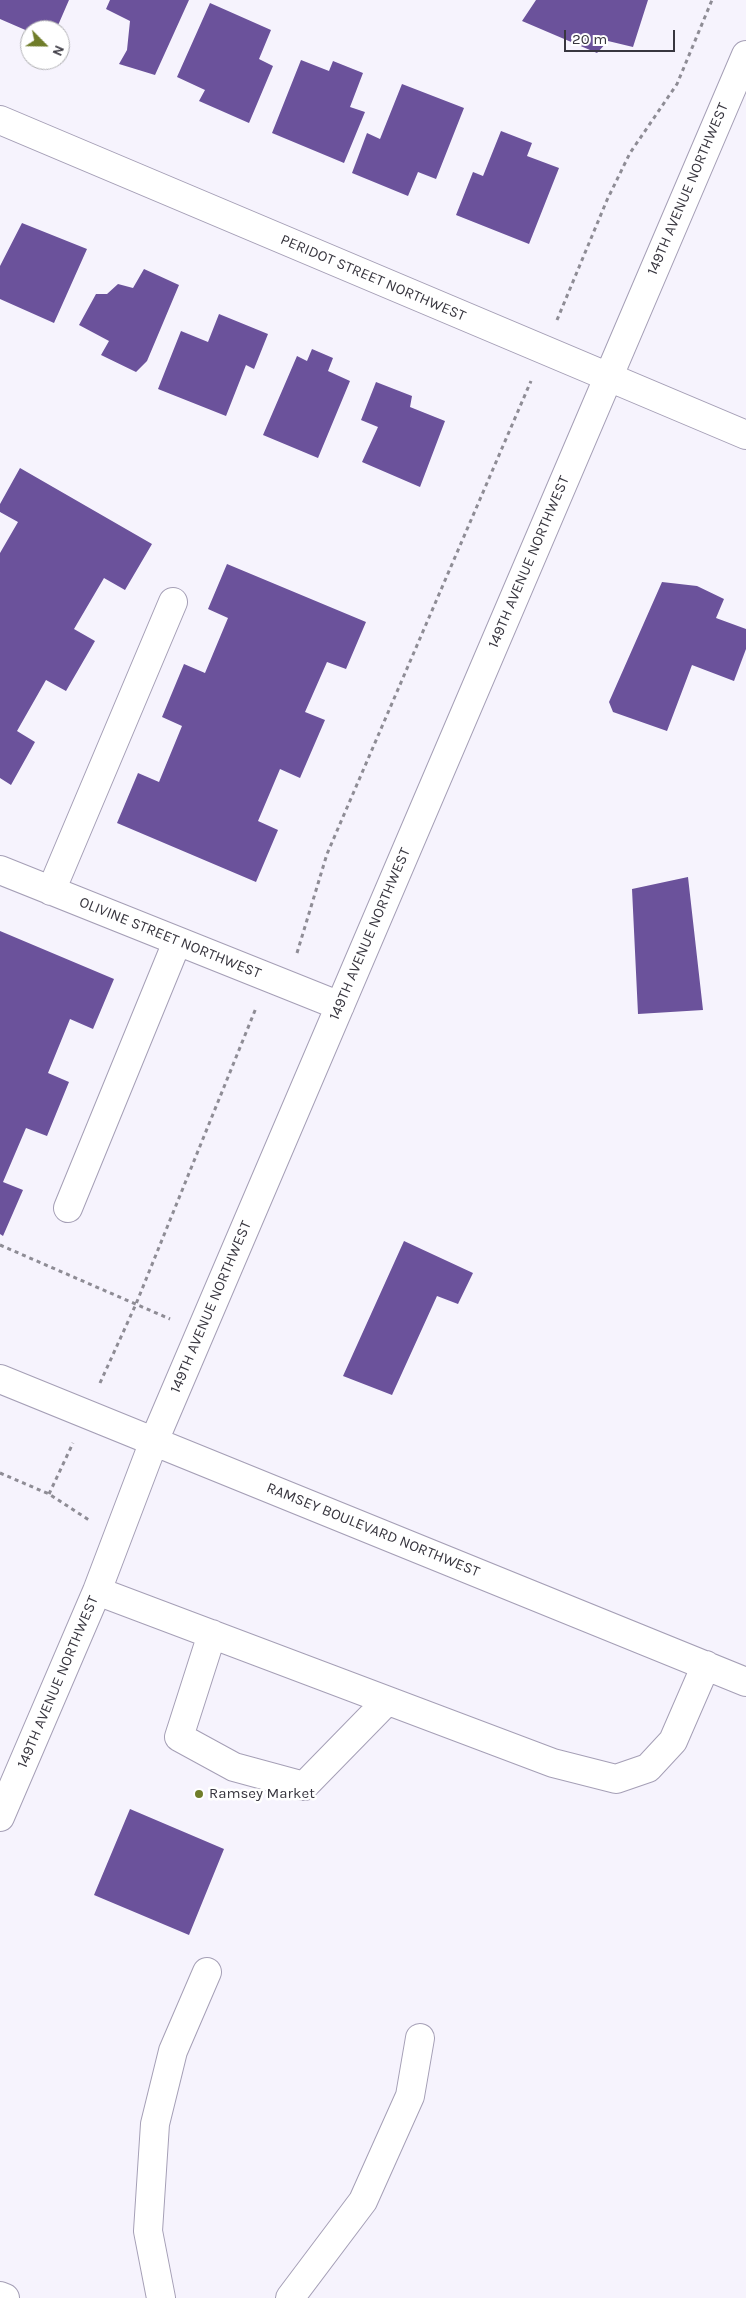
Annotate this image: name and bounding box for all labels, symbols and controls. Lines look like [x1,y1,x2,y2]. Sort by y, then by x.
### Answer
north arrow [20,20,70,70]
scale bar [566,20,677,52]
text: 20 m [572,30,607,48]
text: N [49,43,68,59]
street label: 149TH AVENUE NORTHWEST [644,100,732,278]
street label: PERIDOT STREET NORTHWEST [278,231,468,325]
street label: 149TH AVENUE NORTHWEST [485,473,573,651]
street label: 149TH AVENUE NORTHWEST [326,845,414,1023]
street label: OLIVINE STREET NORTHWEST [76,893,264,983]
street label: 149TH AVENUE NORTHWEST [167,1218,255,1396]
street label: RAMSEY BOULEVARD NORTHWEST [264,1479,482,1581]
street label: 149TH AVENUE NORTHWEST [14,1593,102,1771]
place label: Ramsey Market [209,1785,315,1803]
marker: Ramsey Market [193,1788,205,1800]

